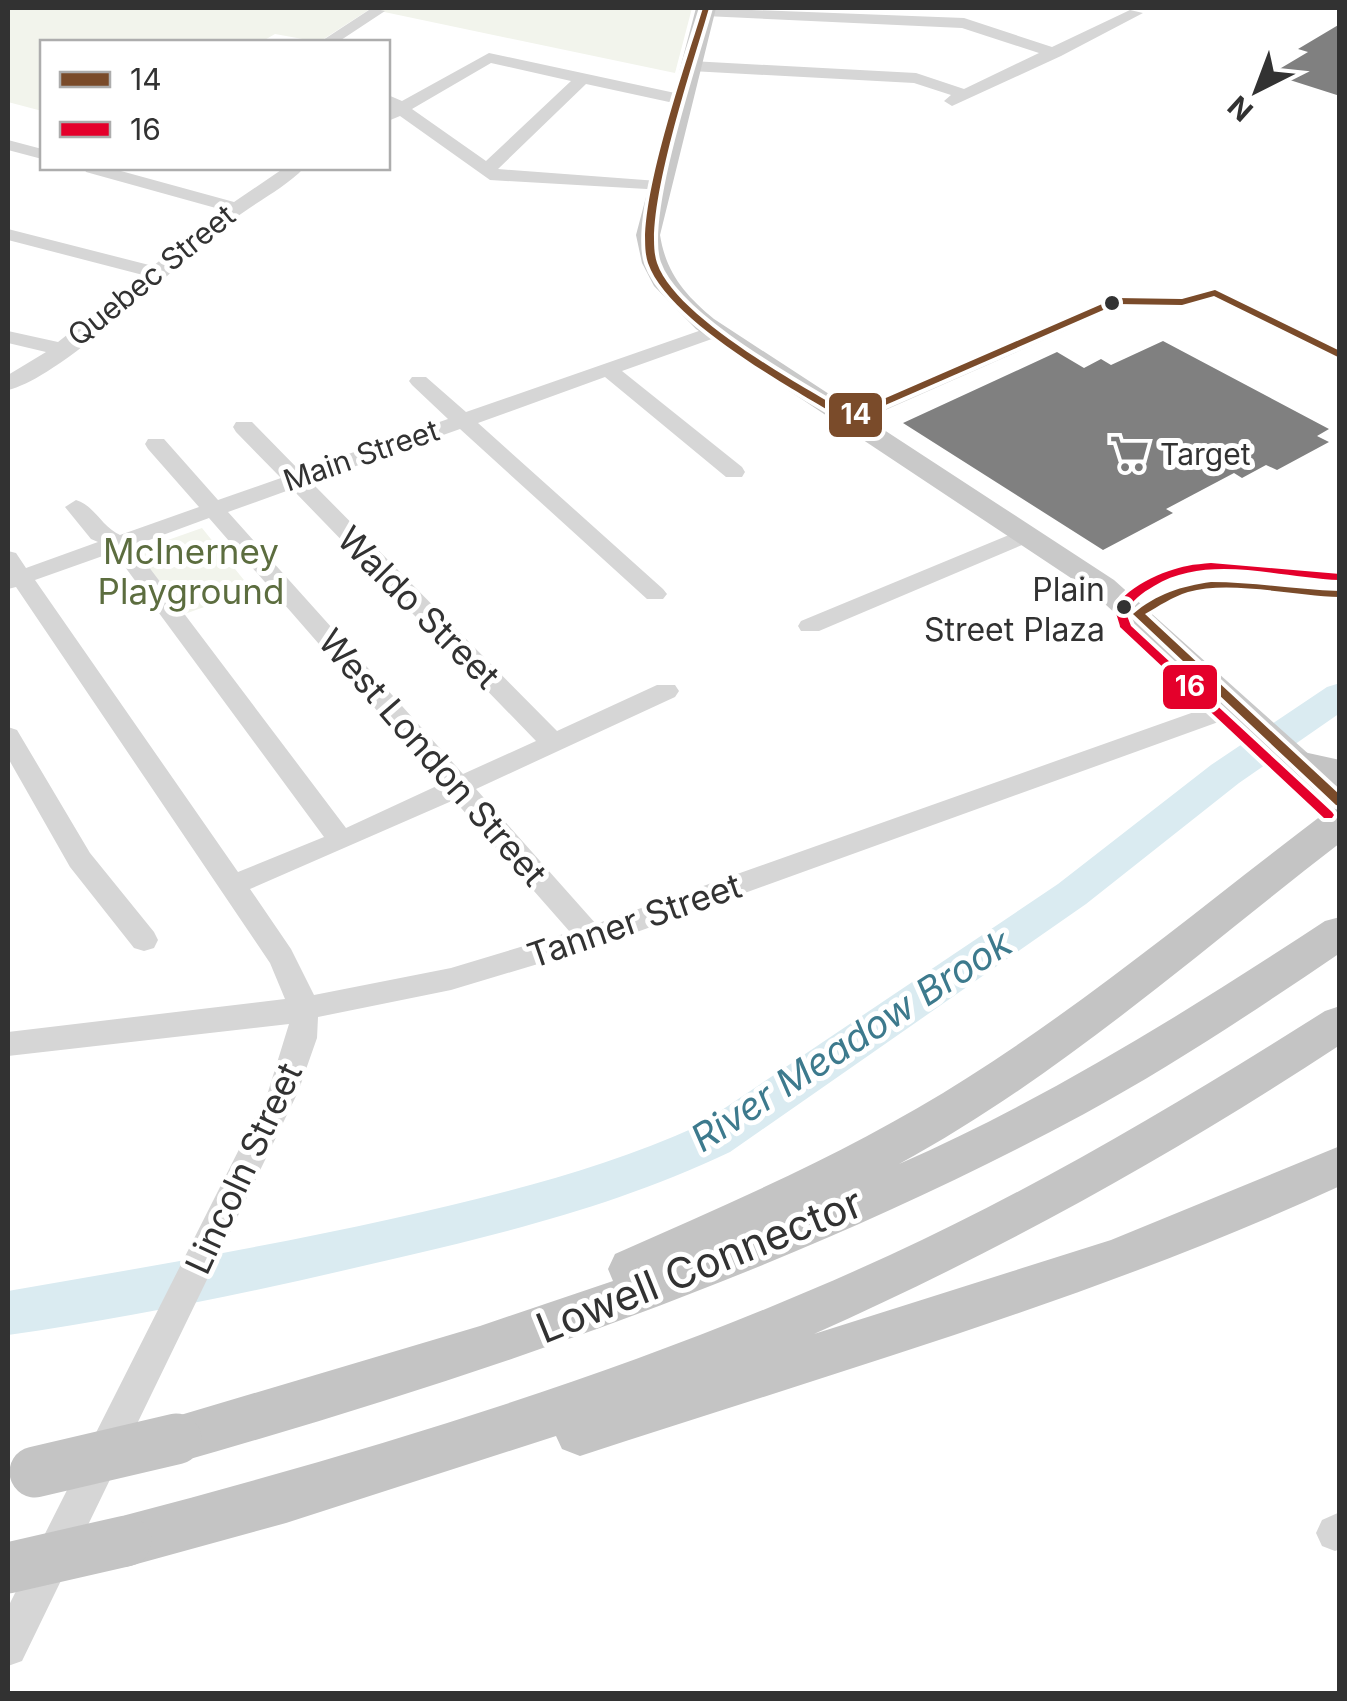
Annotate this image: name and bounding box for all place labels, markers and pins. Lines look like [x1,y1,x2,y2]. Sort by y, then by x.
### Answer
unlabelled marker [1102,293,1122,313]
supermarket icon: Target [1109,433,1151,475]
place label: Target [1160,436,1251,472]
place label: Plain Street Plaza [924,570,1105,649]
marker: Plain Street Plaza [1114,597,1134,617]

